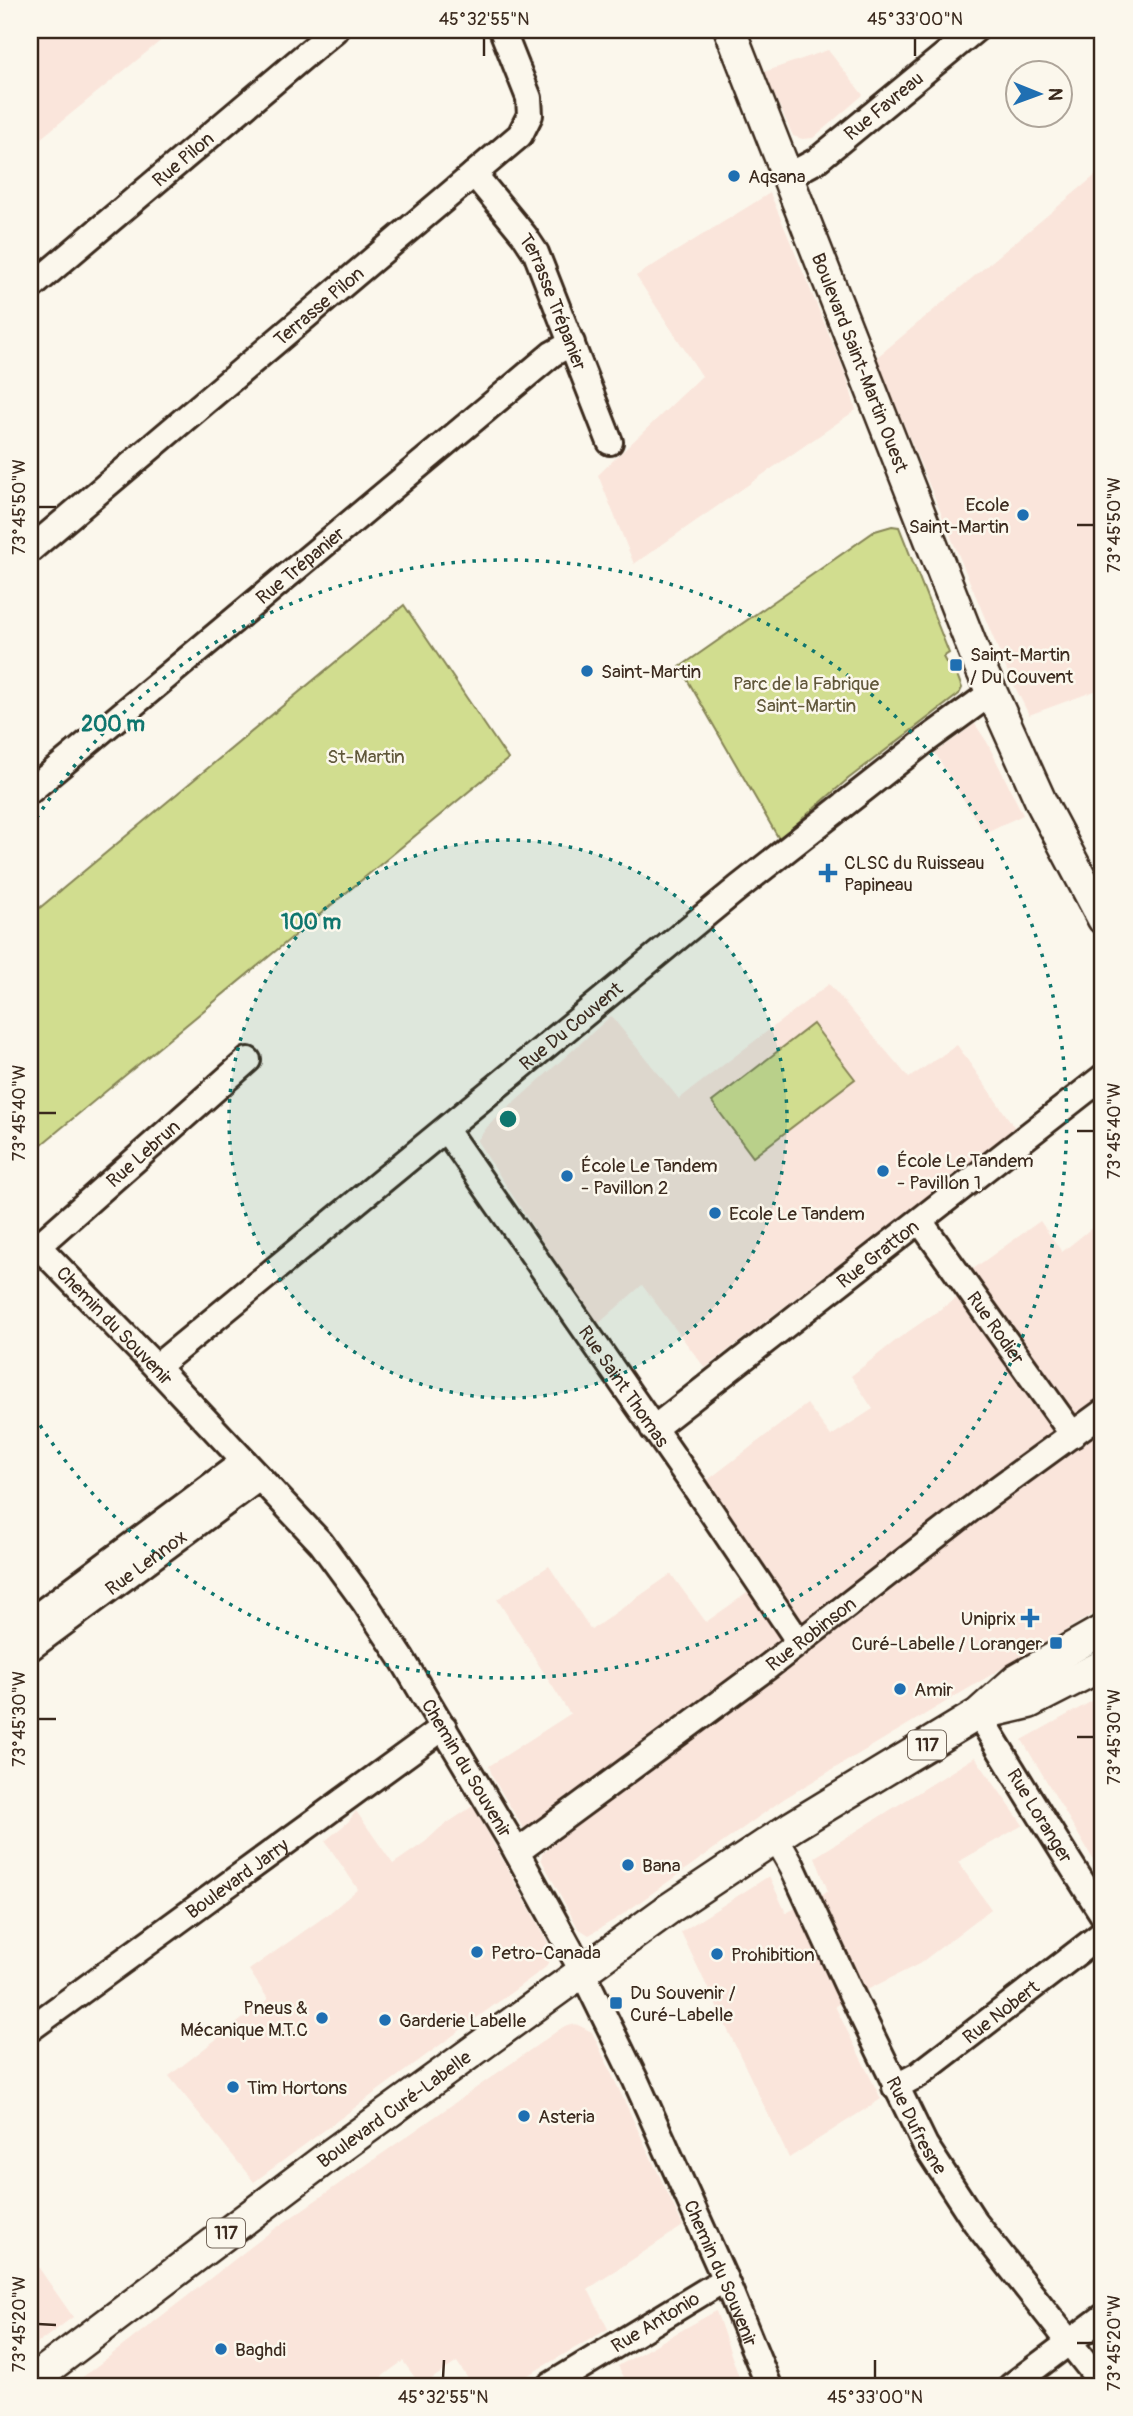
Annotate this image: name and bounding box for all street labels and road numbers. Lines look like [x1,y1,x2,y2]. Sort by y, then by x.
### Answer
street label: Rue Favreau [839,67,928,146]
street label: Rue Pilon [148,127,219,192]
street label: Terrasse Trépanier [513,229,592,374]
street label: Boulevard Saint-Martin Ouest [806,250,913,476]
street label: Terrasse Pilon [269,261,369,351]
street label: Rue Trépanier [251,522,350,610]
street label: Rue Du Couvent [515,977,628,1076]
street label: Rue Lebrun [102,1115,185,1193]
street label: Rue Gratton [832,1215,924,1294]
street label: Chemin du Souvenir [51,1261,178,1391]
street label: Rue Rodier [961,1287,1030,1370]
street label: Rue Saint Thomas [573,1321,674,1453]
street label: Rue Lennox [101,1525,192,1601]
street label: Rue Robinson [761,1592,861,1677]
street label: Chemin du Souvenir [416,1695,517,1842]
road number: 117 [908,1730,946,1760]
street label: Rue Loranger [1001,1764,1078,1868]
street label: Boulevard Jarry [181,1833,294,1924]
street label: Rue Nobert [958,1975,1045,2049]
street label: Boulevard Curé-Labelle [313,2045,477,2174]
street label: Rue Dufresne [880,2073,952,2180]
street label: Chemin du Souvenir [678,2197,763,2350]
road number: 117 [207,2218,245,2248]
street label: Rue Antonio [607,2286,704,2358]

